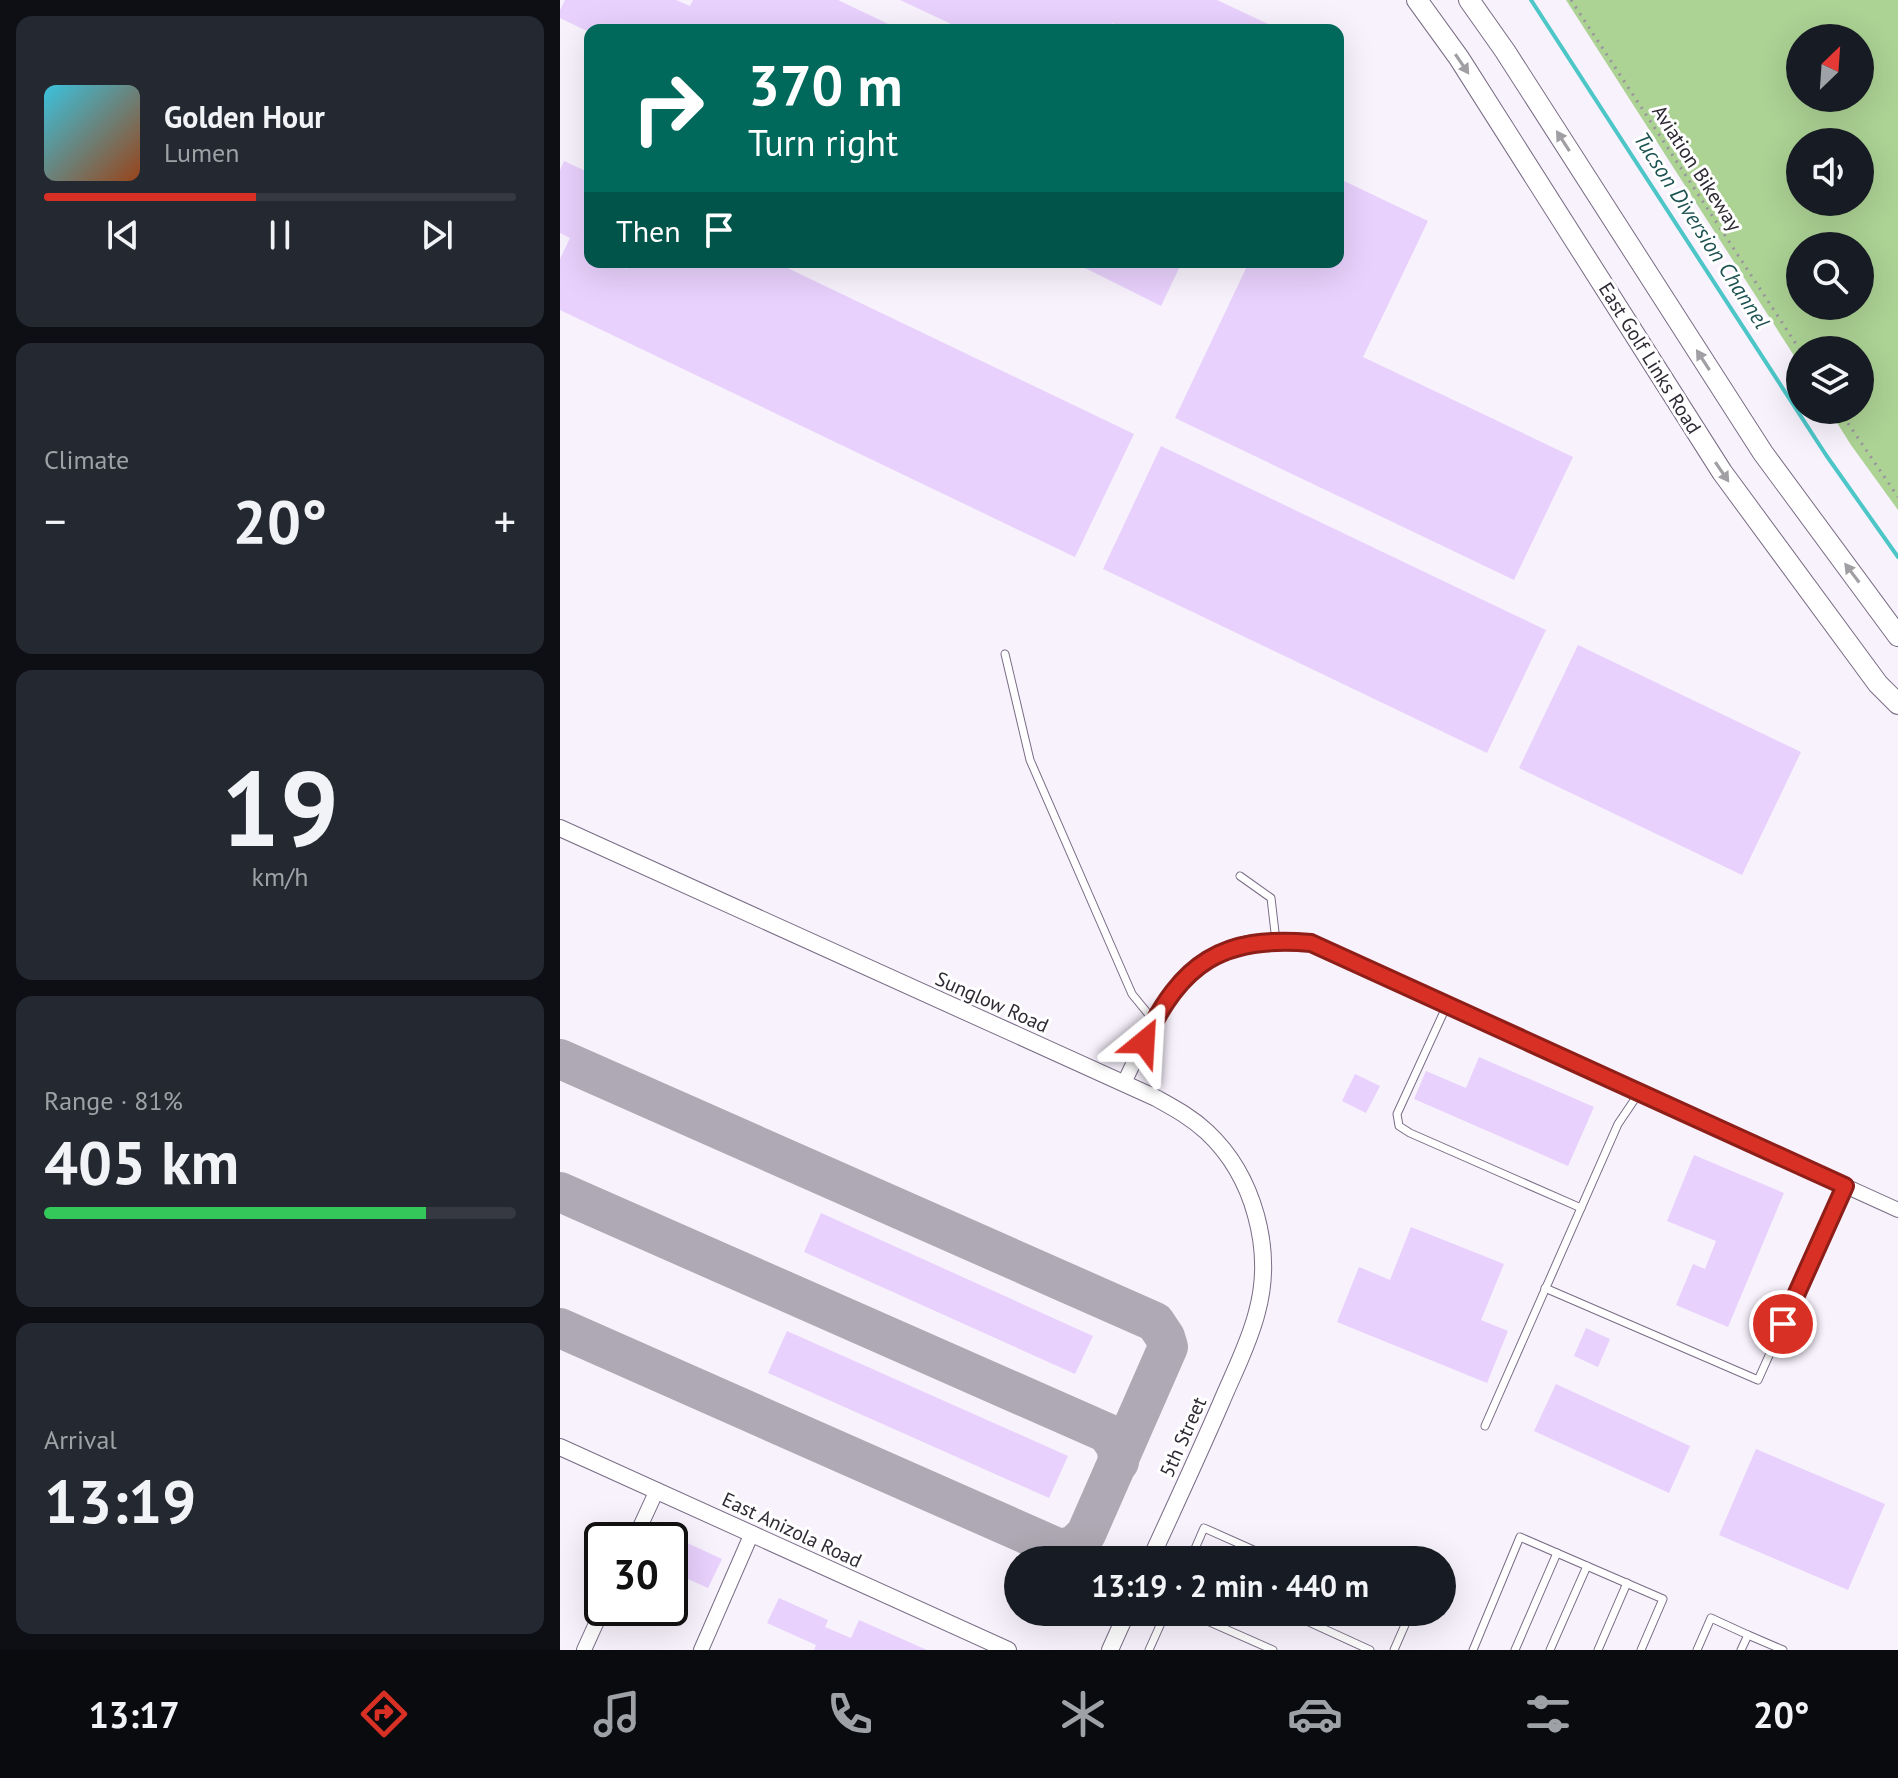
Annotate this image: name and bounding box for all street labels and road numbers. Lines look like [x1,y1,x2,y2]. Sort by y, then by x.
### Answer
street label: Aviation Bikeway [1647,100,1748,237]
street label: East Golf Links Road [1593,277,1707,439]
street label: Sunglow Road [931,965,1053,1039]
street label: 5th Street [1154,1393,1212,1481]
street label: East Anizola Road [718,1486,866,1574]

